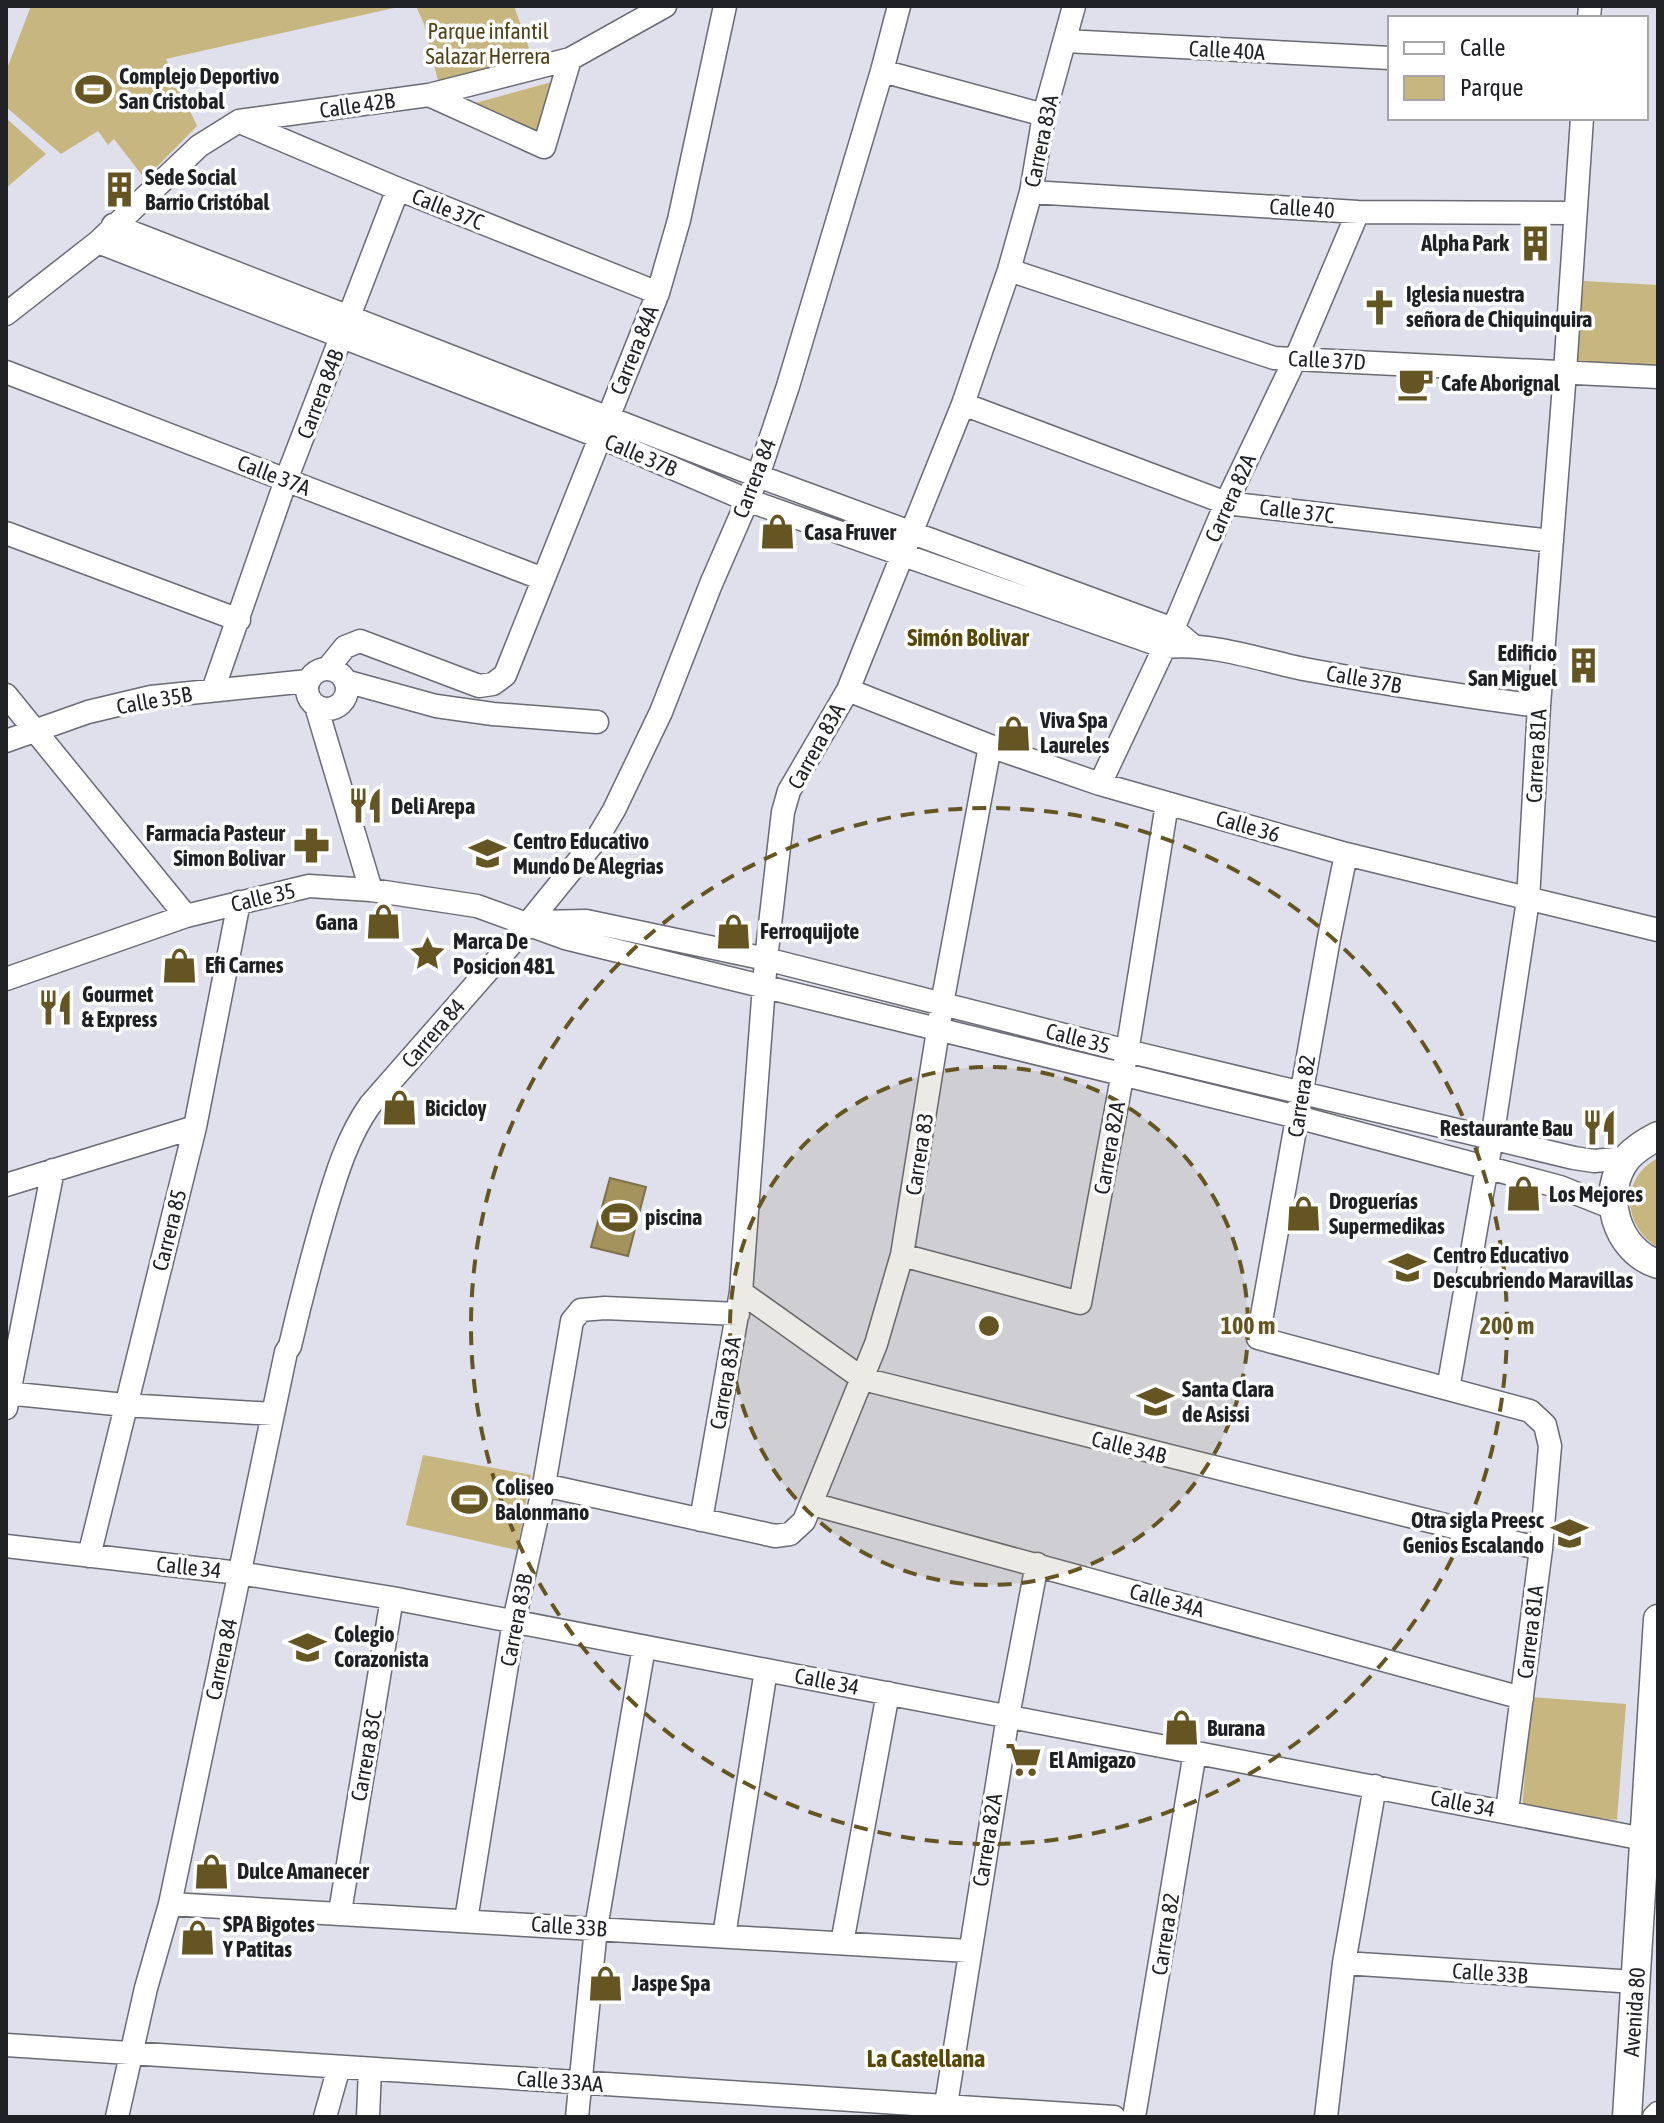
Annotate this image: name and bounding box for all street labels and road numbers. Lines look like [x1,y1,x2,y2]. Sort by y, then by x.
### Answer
street label: Calle 40A [1188,35,1266,65]
street label: Calle 42B [318,87,397,123]
street label: Carrera 83A [1019,92,1064,190]
street label: Calle 37C [408,183,488,235]
street label: Calle 40 [1269,193,1335,223]
street label: Carrera 84A [604,301,664,398]
street label: Carrera 84B [291,345,349,442]
street label: Calle 37D [1288,345,1366,375]
street label: Calle 37B [601,428,681,482]
street label: Carrera 84 [727,435,781,521]
street label: Calle 37A [234,449,314,501]
street label: Carrera 82A [1199,450,1261,546]
street label: Calle 37C [1258,494,1336,528]
street label: Calle 37B [1324,660,1404,698]
street label: Calle 35B [114,681,194,719]
street label: Carrera 83A [782,698,850,793]
street label: Carrera 81A [1521,708,1551,804]
street label: Calle 36 [1213,805,1283,847]
street label: Calle 35 [228,877,298,917]
street label: Carrera 84 [396,993,470,1073]
street label: Calle 35 [1043,1017,1113,1059]
street label: Carrera 82 [1282,1053,1320,1139]
street label: Carrera 82A [1088,1099,1130,1196]
street label: Carrera 83 [900,1111,938,1197]
street label: Carrera 85 [146,1187,192,1273]
street label: Carrera 83A [704,1334,746,1431]
street label: Calle 34B [1089,1425,1169,1469]
street label: Calle 34 [155,1551,223,1583]
street label: Carrera 83B [494,1571,538,1668]
street label: Calle 34A [1127,1578,1207,1622]
street label: Carrera 81A [1511,1584,1549,1680]
street label: Carrera 84 [200,1616,242,1702]
street label: Calle 34 [792,1662,862,1700]
street label: Carrera 83C [345,1707,387,1803]
street label: Calle 34 [1428,1784,1498,1822]
street label: Carrera 82A [967,1791,1007,1888]
street label: Carrera 82 [1146,1891,1184,1977]
street label: Calle 33B [530,1910,608,1942]
street label: Calle 33B [1451,1957,1529,1989]
street label: Avenida 80 [1618,1966,1650,2058]
street label: Calle 33AA [516,2065,604,2097]

